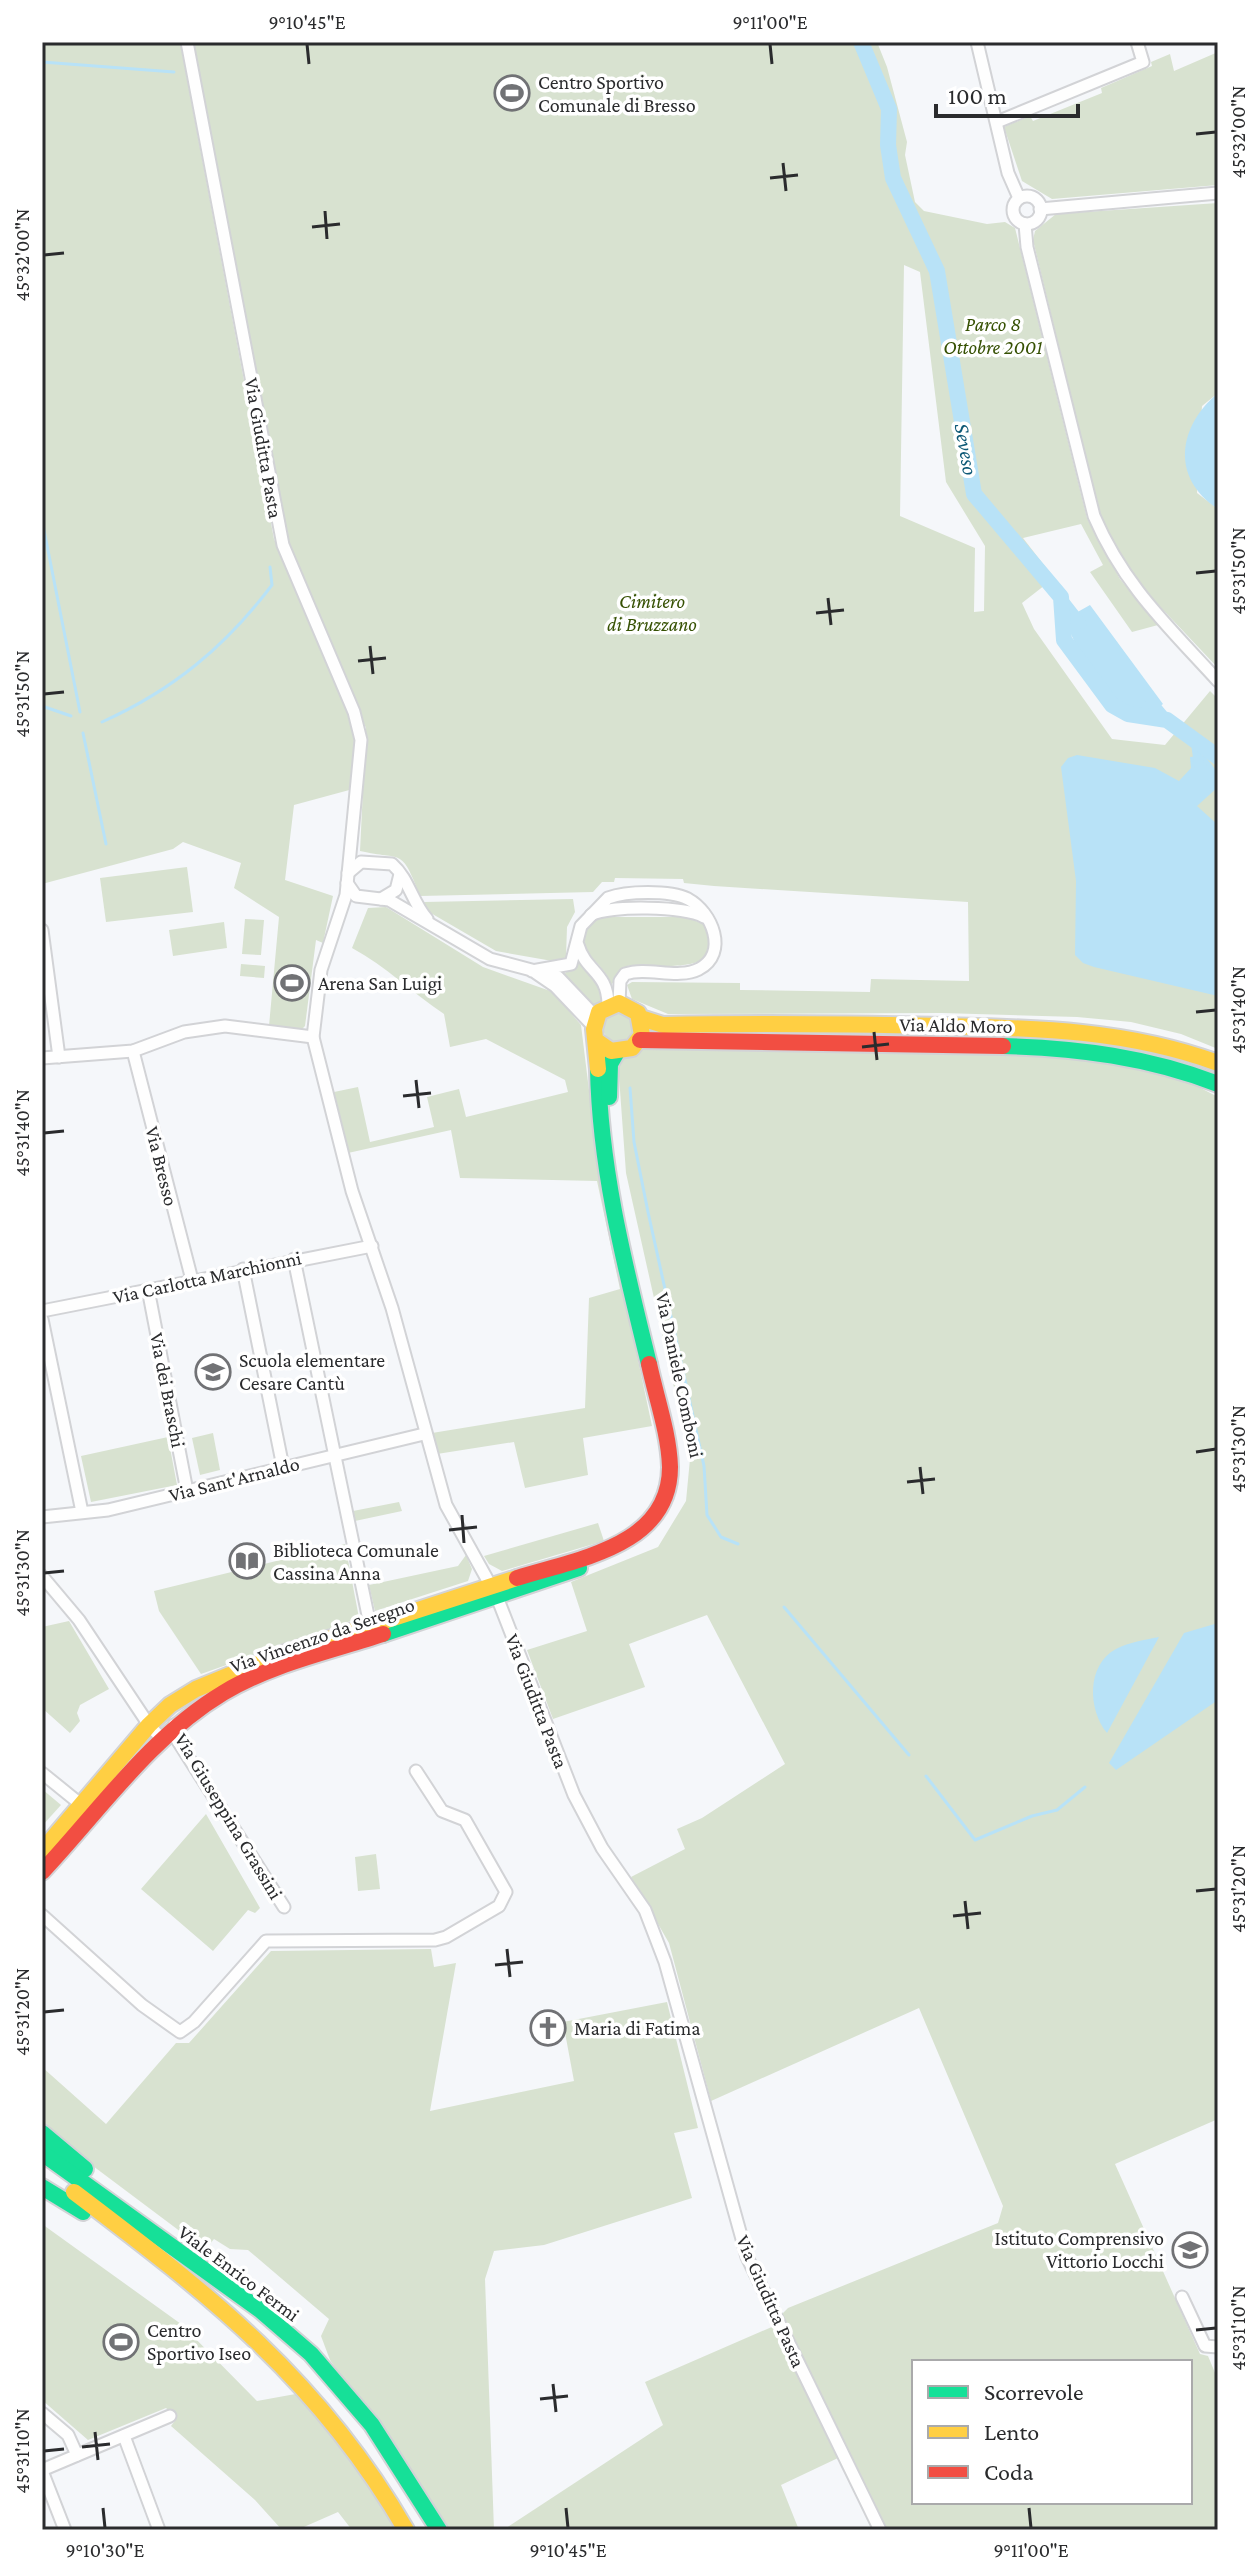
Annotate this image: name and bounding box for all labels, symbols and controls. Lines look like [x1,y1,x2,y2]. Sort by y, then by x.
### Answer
text: 9°10'45"E [268,11,346,33]
text: 9°11'00"E [732,11,808,33]
scale bar [936,68,1078,118]
place label: Centro Sportivo Comunale di Bresso [538,71,696,116]
sports icon: Centro Sportivo Comunale di Bresso [493,74,531,112]
text: 100 m [948,82,1007,109]
text: 45°32'00"N [1227,86,1249,178]
text: 45°32'00"N [11,209,33,301]
park label: Parco 8 Ottobre 2001 [943,313,1043,358]
street label: Via Giuditta Pasta [241,376,287,520]
water label: Seveso [950,421,983,477]
text: 45°31'50"N [1227,527,1249,615]
park label: Cimitero di Bruzzano [607,590,697,635]
text: 45°31'50"N [11,650,33,738]
sports icon: Arena San Luigi [273,964,311,1002]
text: 45°31'40"N [1227,966,1249,1054]
place label: Arena San Luigi [318,972,442,995]
street label: Via Aldo Moro [899,1013,1013,1037]
text: 45°31'40"N [11,1089,33,1177]
street label: Via Bresso [141,1124,183,1208]
street label: Via Carlotta Marchionni [111,1246,303,1308]
street label: Via Daniele Comboni [652,1290,708,1460]
street label: Via dei Braschi [146,1331,190,1449]
place label: Scuola elementare Cesare Cantù [239,1349,385,1394]
school or university icon: Scuola elementare Cesare Cantù [194,1353,232,1391]
text: 45°31'30"N [1227,1405,1249,1493]
street label: Via Sant'Arnaldo [166,1452,302,1506]
text: 45°31'30"N [11,1529,33,1617]
place label: Biblioteca Comunale Cassina Anna [273,1539,439,1584]
library icon: Biblioteca Comunale Cassina Anna [228,1542,266,1580]
street label: Via Vincenzo da Seregno [227,1593,418,1678]
street label: Via Giuditta Pasta [501,1631,573,1771]
street label: Via Giuseppina Grassini [170,1729,287,1904]
text: 45°31'20"N [1227,1845,1249,1933]
text: 45°31'20"N [11,1968,33,2056]
church icon: Maria di Fatima [529,2009,567,2047]
place label: Maria di Fatima [574,2017,701,2039]
street label: Viale Enrico Fermi [174,2220,304,2326]
place label: Istituto Comprensivo Vittorio Locchi [994,2227,1164,2272]
street label: Via Giuditta Pasta [732,2231,810,2371]
school or university icon: Istituto Comprensivo Vittorio Locchi [1171,2231,1209,2269]
text: 45°31'10"N [1227,2285,1249,2371]
place label: Centro Sportivo Iseo [147,2319,251,2365]
sports icon: Centro Sportivo Iseo [102,2323,140,2361]
legend [912,2360,1192,2504]
text: Scorrevole [984,2378,1084,2405]
text: 45°31'10"N [11,2408,33,2494]
text: Lento [984,2418,1039,2445]
text: Coda [984,2458,1034,2485]
text: 9°10'30"E [66,2539,145,2561]
text: 9°10'45"E [529,2539,607,2561]
text: 9°11'00"E [993,2539,1069,2561]

